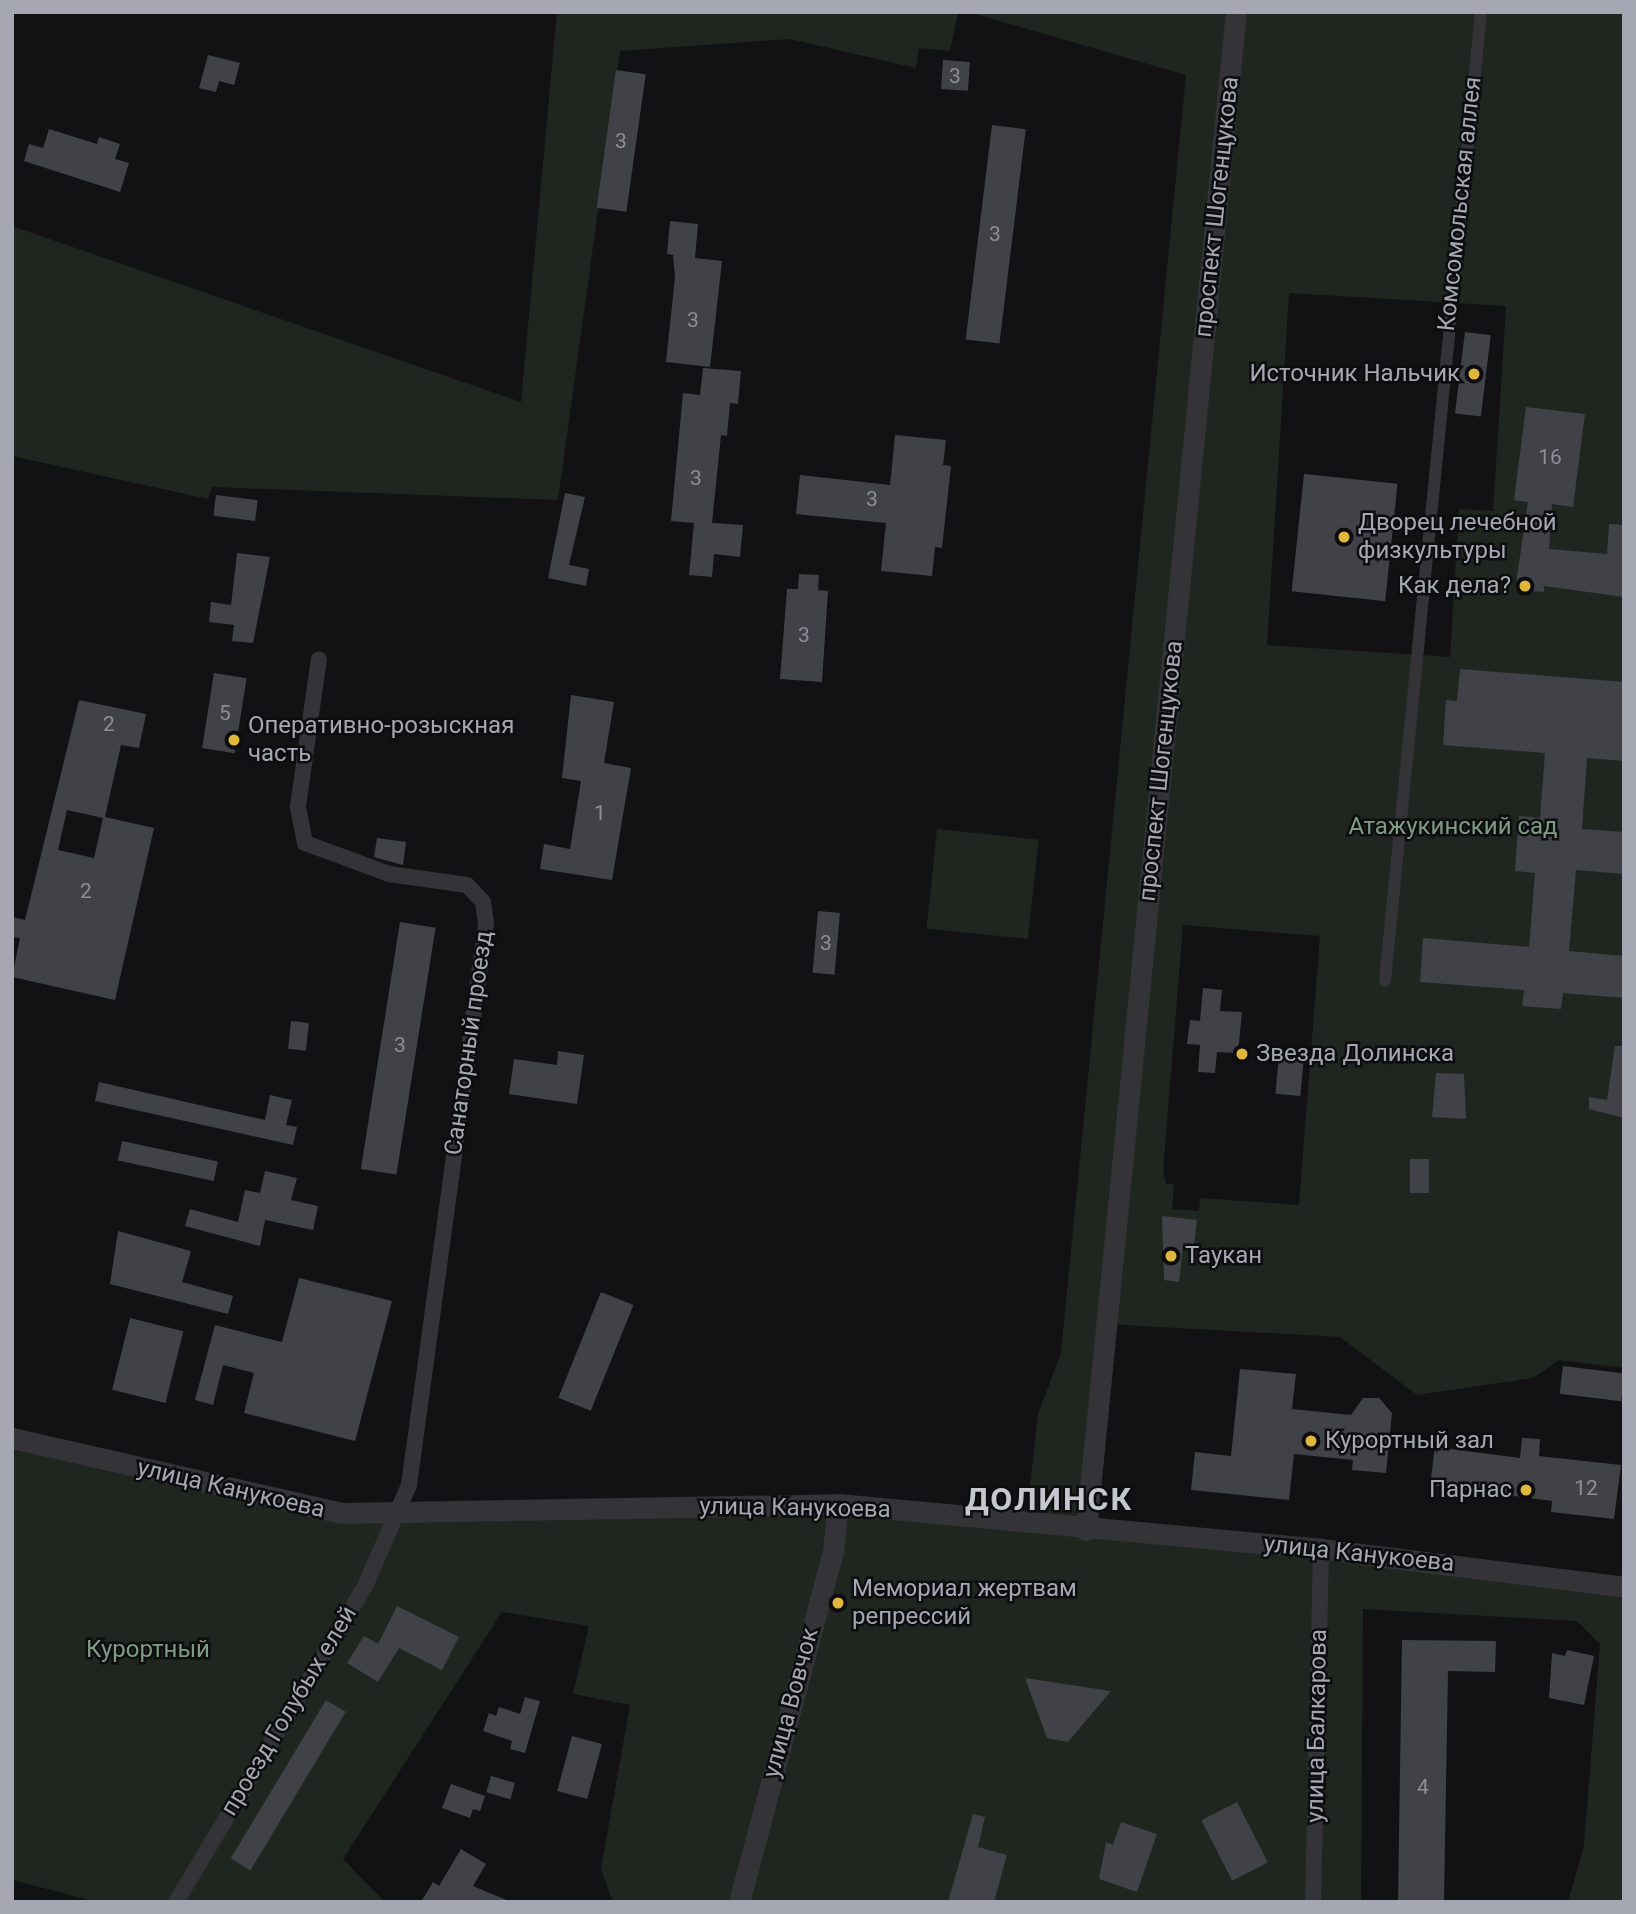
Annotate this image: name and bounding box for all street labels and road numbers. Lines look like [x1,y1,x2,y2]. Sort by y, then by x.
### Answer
street label: проспект Шогенцукова [1189,75,1245,339]
street label: Комсомольская аллея [1432,75,1488,333]
street label: проспект Шогенцукова [1133,639,1189,903]
street label: Санаторный проезд [439,929,499,1157]
street label: улица Канукоева [135,1453,327,1525]
street label: улица Канукоева [699,1492,891,1524]
street label: улица Канукоева [1262,1530,1456,1578]
street label: проезд Голубых елей [215,1601,363,1821]
street label: улица Вовчок [757,1625,825,1781]
street label: улица Балкарова [1301,1629,1333,1823]

